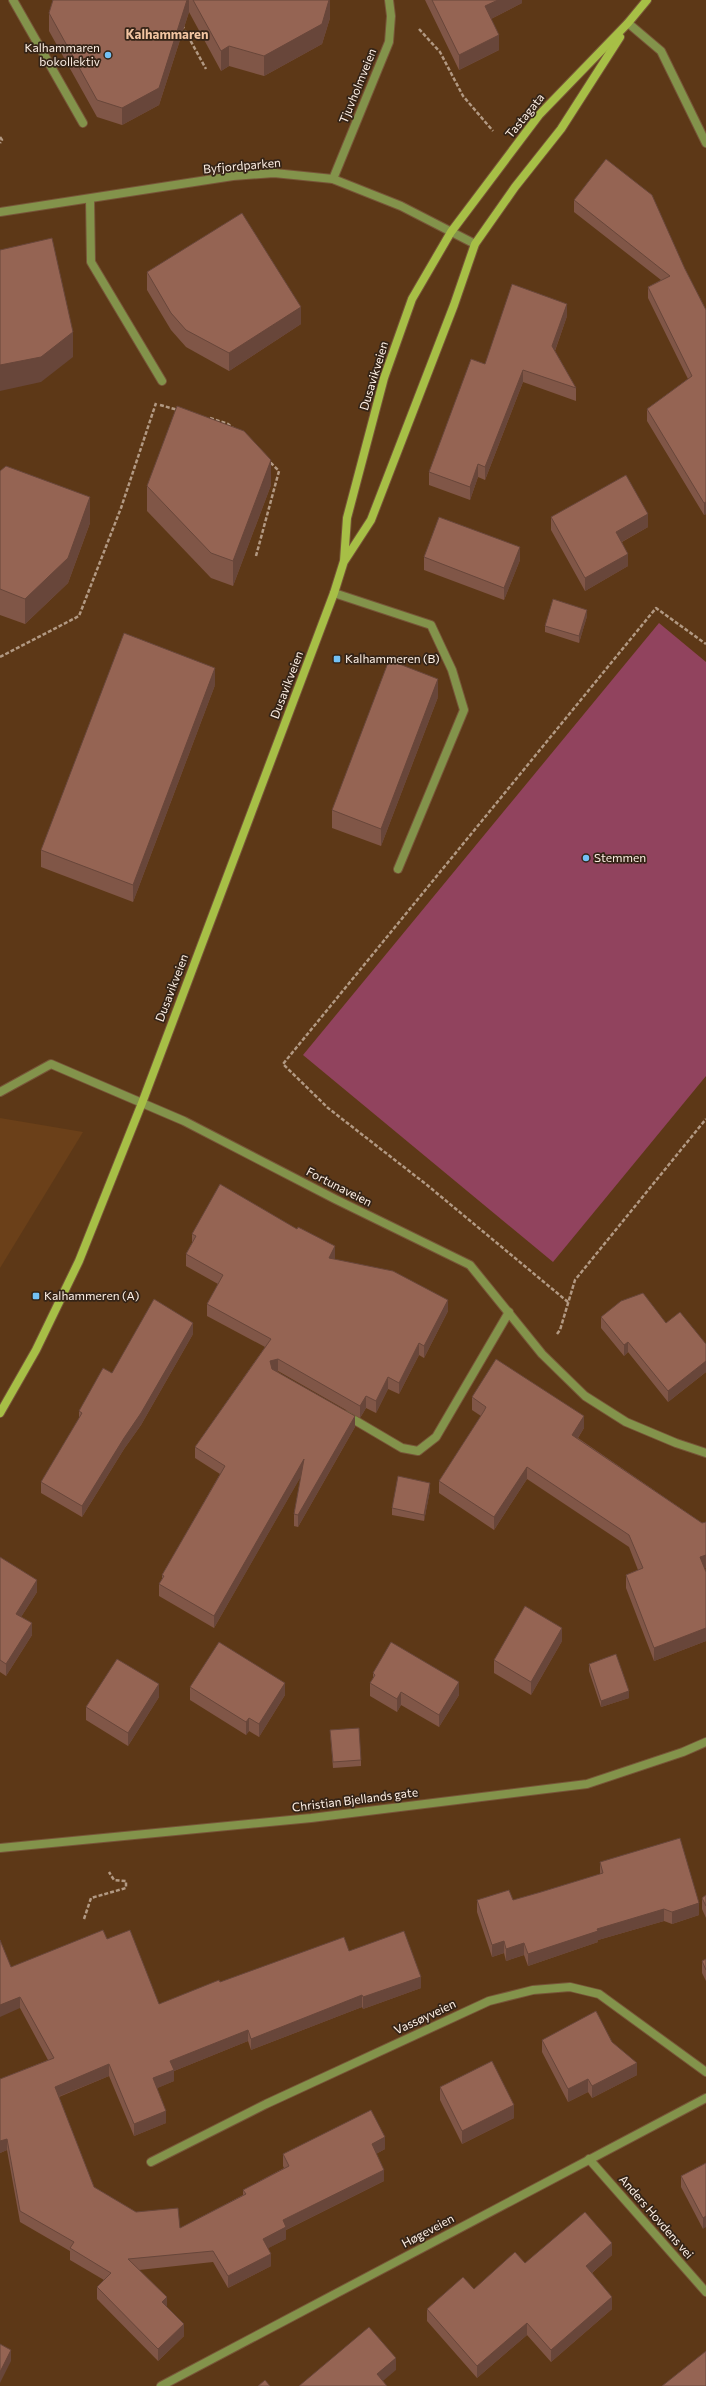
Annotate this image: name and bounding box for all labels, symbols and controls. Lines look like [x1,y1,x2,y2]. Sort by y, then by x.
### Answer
district label: Kalhammaren [126,26,208,42]
place label: Kalhammaren bokollektiv [24,40,100,68]
street label: Tjuvholmveien [336,46,378,125]
marker: Kalhammaren bokollektiv [103,50,113,60]
street label: Tastagata [502,90,546,141]
street label: Byfjordparken [202,155,281,175]
street label: Dusavikveien [356,339,390,412]
street label: Dusavikveien [267,649,305,721]
place label: Kalhammeren (B) [345,651,440,665]
marker: Kalhammeren (B) [332,654,342,664]
place label: Stemmen [594,850,646,864]
marker: Stemmen [581,853,591,863]
street label: Dusavikveien [152,952,190,1024]
street label: Fortunaveien [304,1164,375,1209]
place label: Kalhammeren (A) [44,1288,139,1302]
marker: Kalhammeren (A) [31,1291,41,1301]
street label: Christian Bjellands gate [291,1784,419,1814]
street label: Vassøyveien [391,1996,458,2036]
street label: Anders Hovdens vei [617,2172,697,2261]
street label: Høgeveien [399,2210,456,2250]

